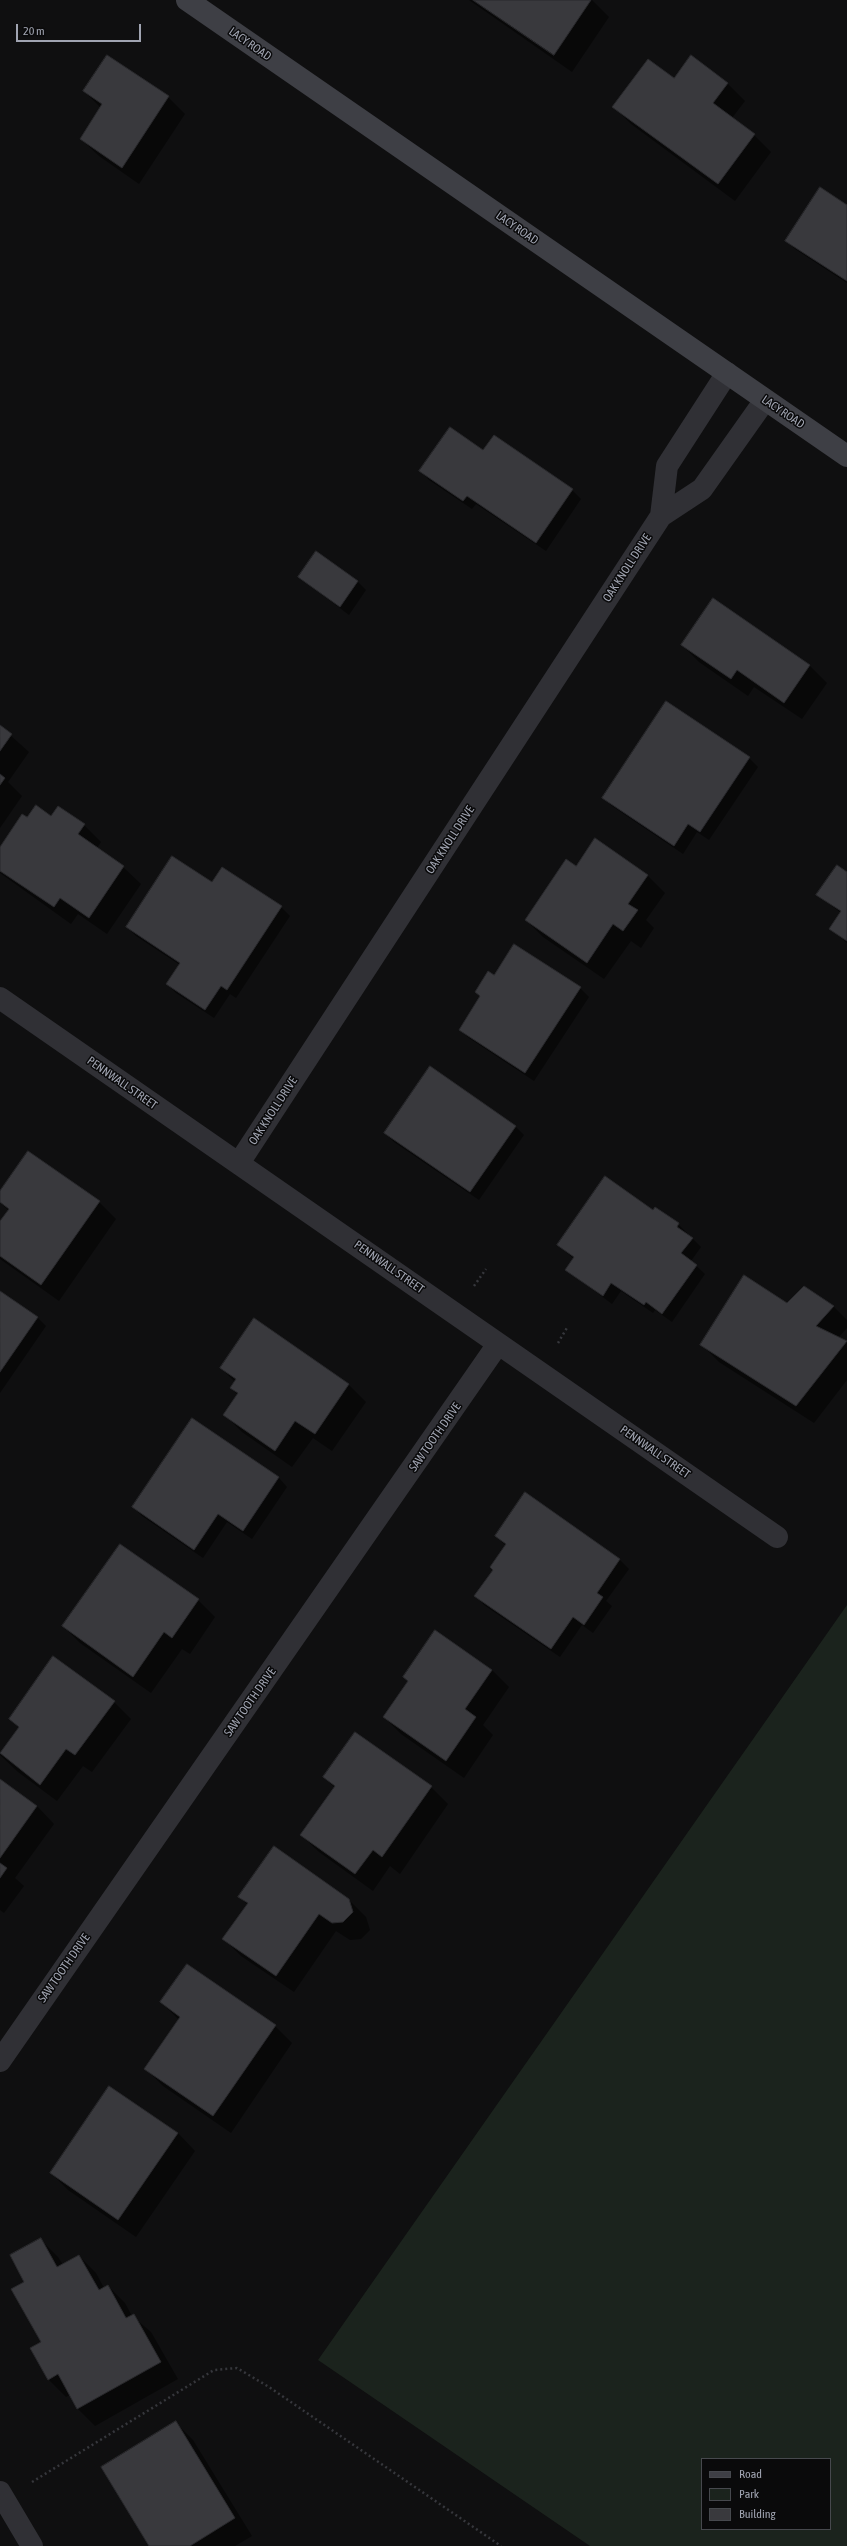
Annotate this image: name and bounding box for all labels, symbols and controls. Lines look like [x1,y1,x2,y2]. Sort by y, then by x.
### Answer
scale bar [18,16,143,42]
text: 20 m [23,24,45,38]
street label: LACY ROAD [226,24,274,64]
street label: LACY ROAD [493,208,541,248]
street label: LACY ROAD [759,392,807,432]
street label: OAK KNOLL DRIVE [600,531,654,605]
street label: OAK KNOLL DRIVE [423,803,477,877]
street label: PENNWALL STREET [84,1054,160,1112]
street label: OAK KNOLL DRIVE [246,1074,300,1148]
street label: PENNWALL STREET [351,1238,427,1296]
street label: SAW TOOTH DRIVE [406,1400,464,1474]
street label: PENNWALL STREET [617,1423,693,1481]
street label: SAW TOOTH DRIVE [221,1665,279,1739]
street label: SAW TOOTH DRIVE [35,1931,93,2005]
legend [701,2458,831,2530]
text: Road [739,2467,762,2481]
text: Park [739,2487,759,2501]
text: Building [739,2507,776,2521]

